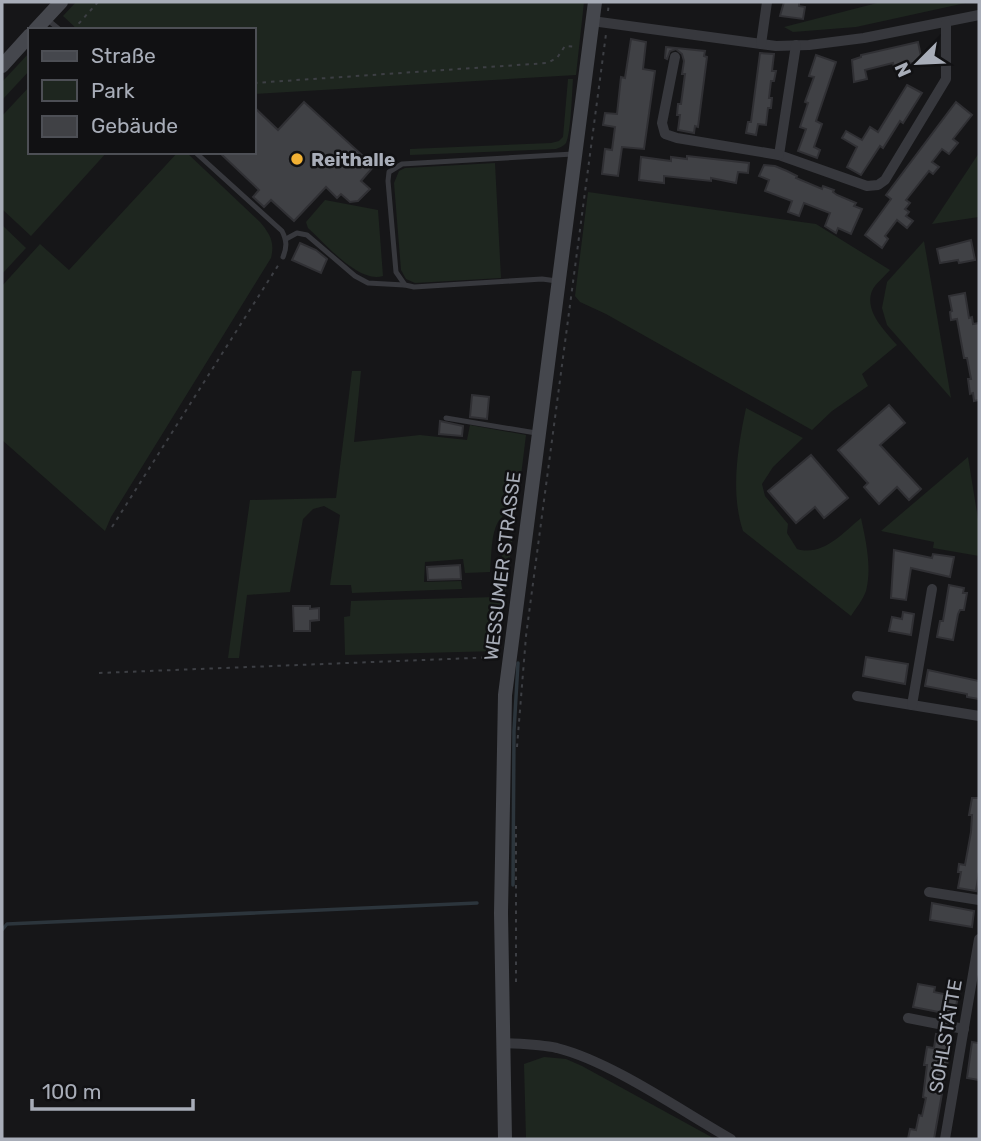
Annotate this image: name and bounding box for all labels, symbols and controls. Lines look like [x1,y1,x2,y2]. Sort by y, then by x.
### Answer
legend [28,28,256,154]
north arrow [883,28,953,98]
text: Straße [91,43,156,68]
text: N [890,59,916,81]
text: Park [91,78,135,103]
text: Gebäude [91,113,178,138]
place label: Reithalle [311,148,395,171]
marker: Reithalle [289,151,305,167]
street label: WESSUMER STRASSE [479,470,526,662]
street label: SOHLSTÄTTE [924,977,967,1095]
scale bar [32,1068,192,1112]
text: 100 m [42,1079,101,1104]

